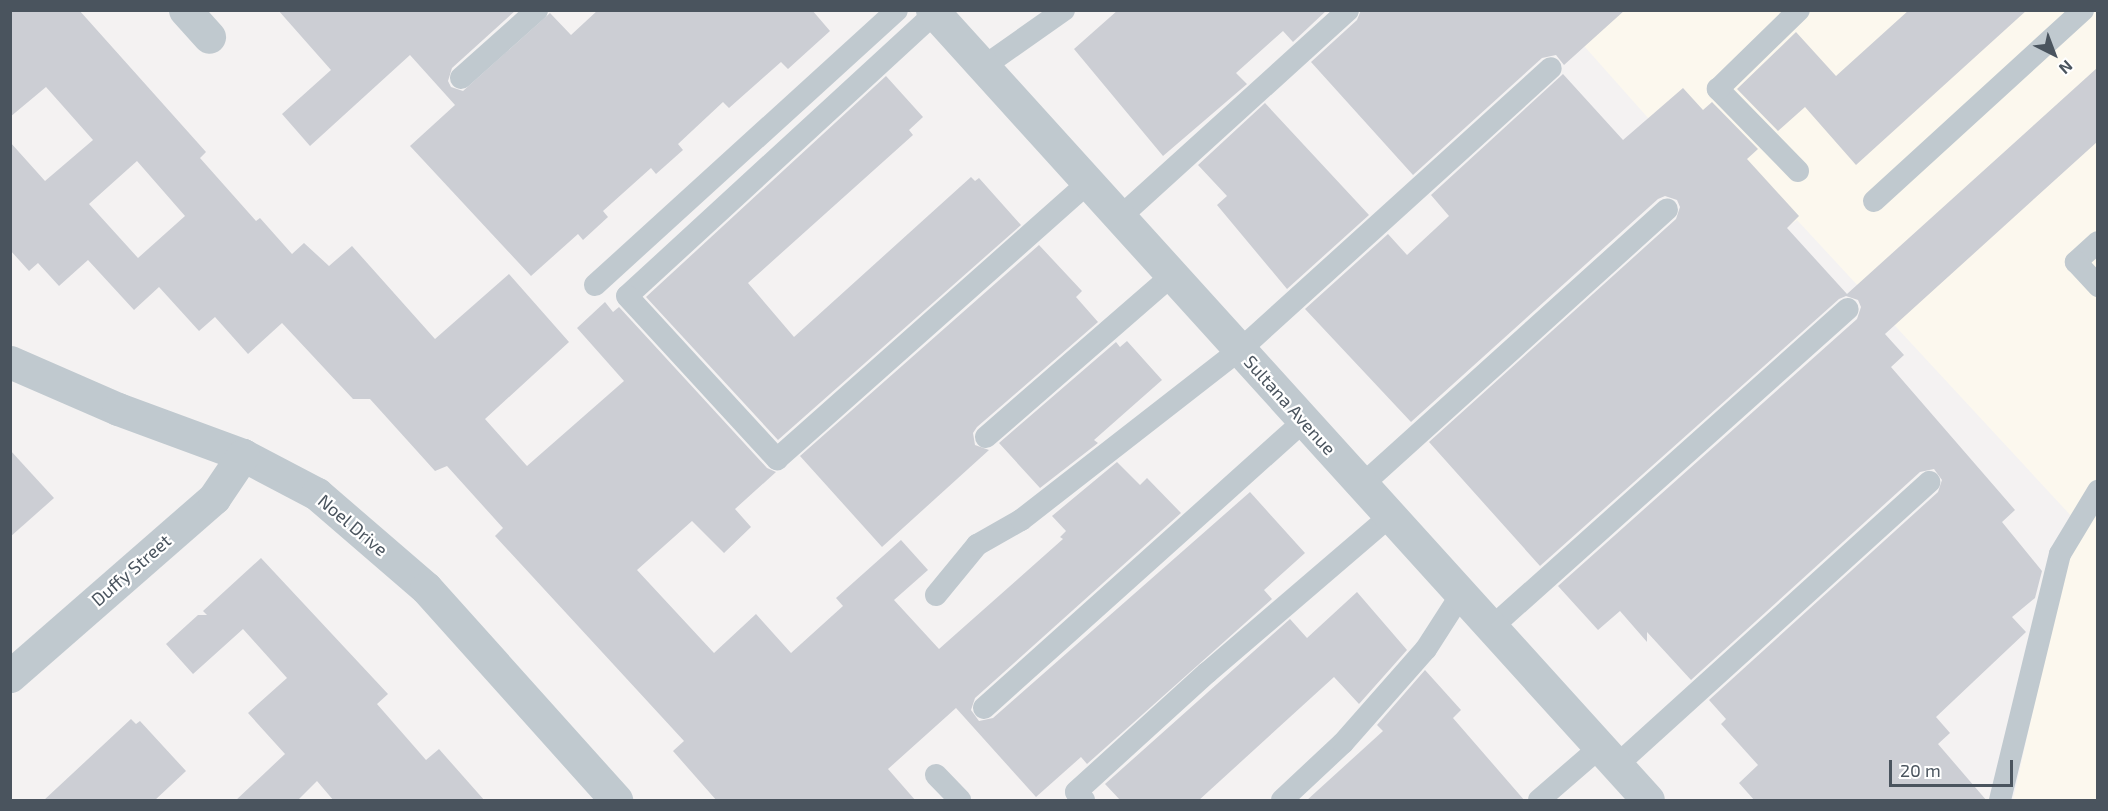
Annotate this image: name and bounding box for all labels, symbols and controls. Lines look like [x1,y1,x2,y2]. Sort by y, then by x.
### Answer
north arrow [2024,24,2084,84]
text: N [2056,57,2077,79]
street label: Sultana Avenue [1239,351,1341,459]
street label: Noel Drive [314,490,392,560]
street label: Duffy Street [87,530,175,610]
scale bar [1892,748,2016,786]
text: 20 m [1900,759,1941,781]

